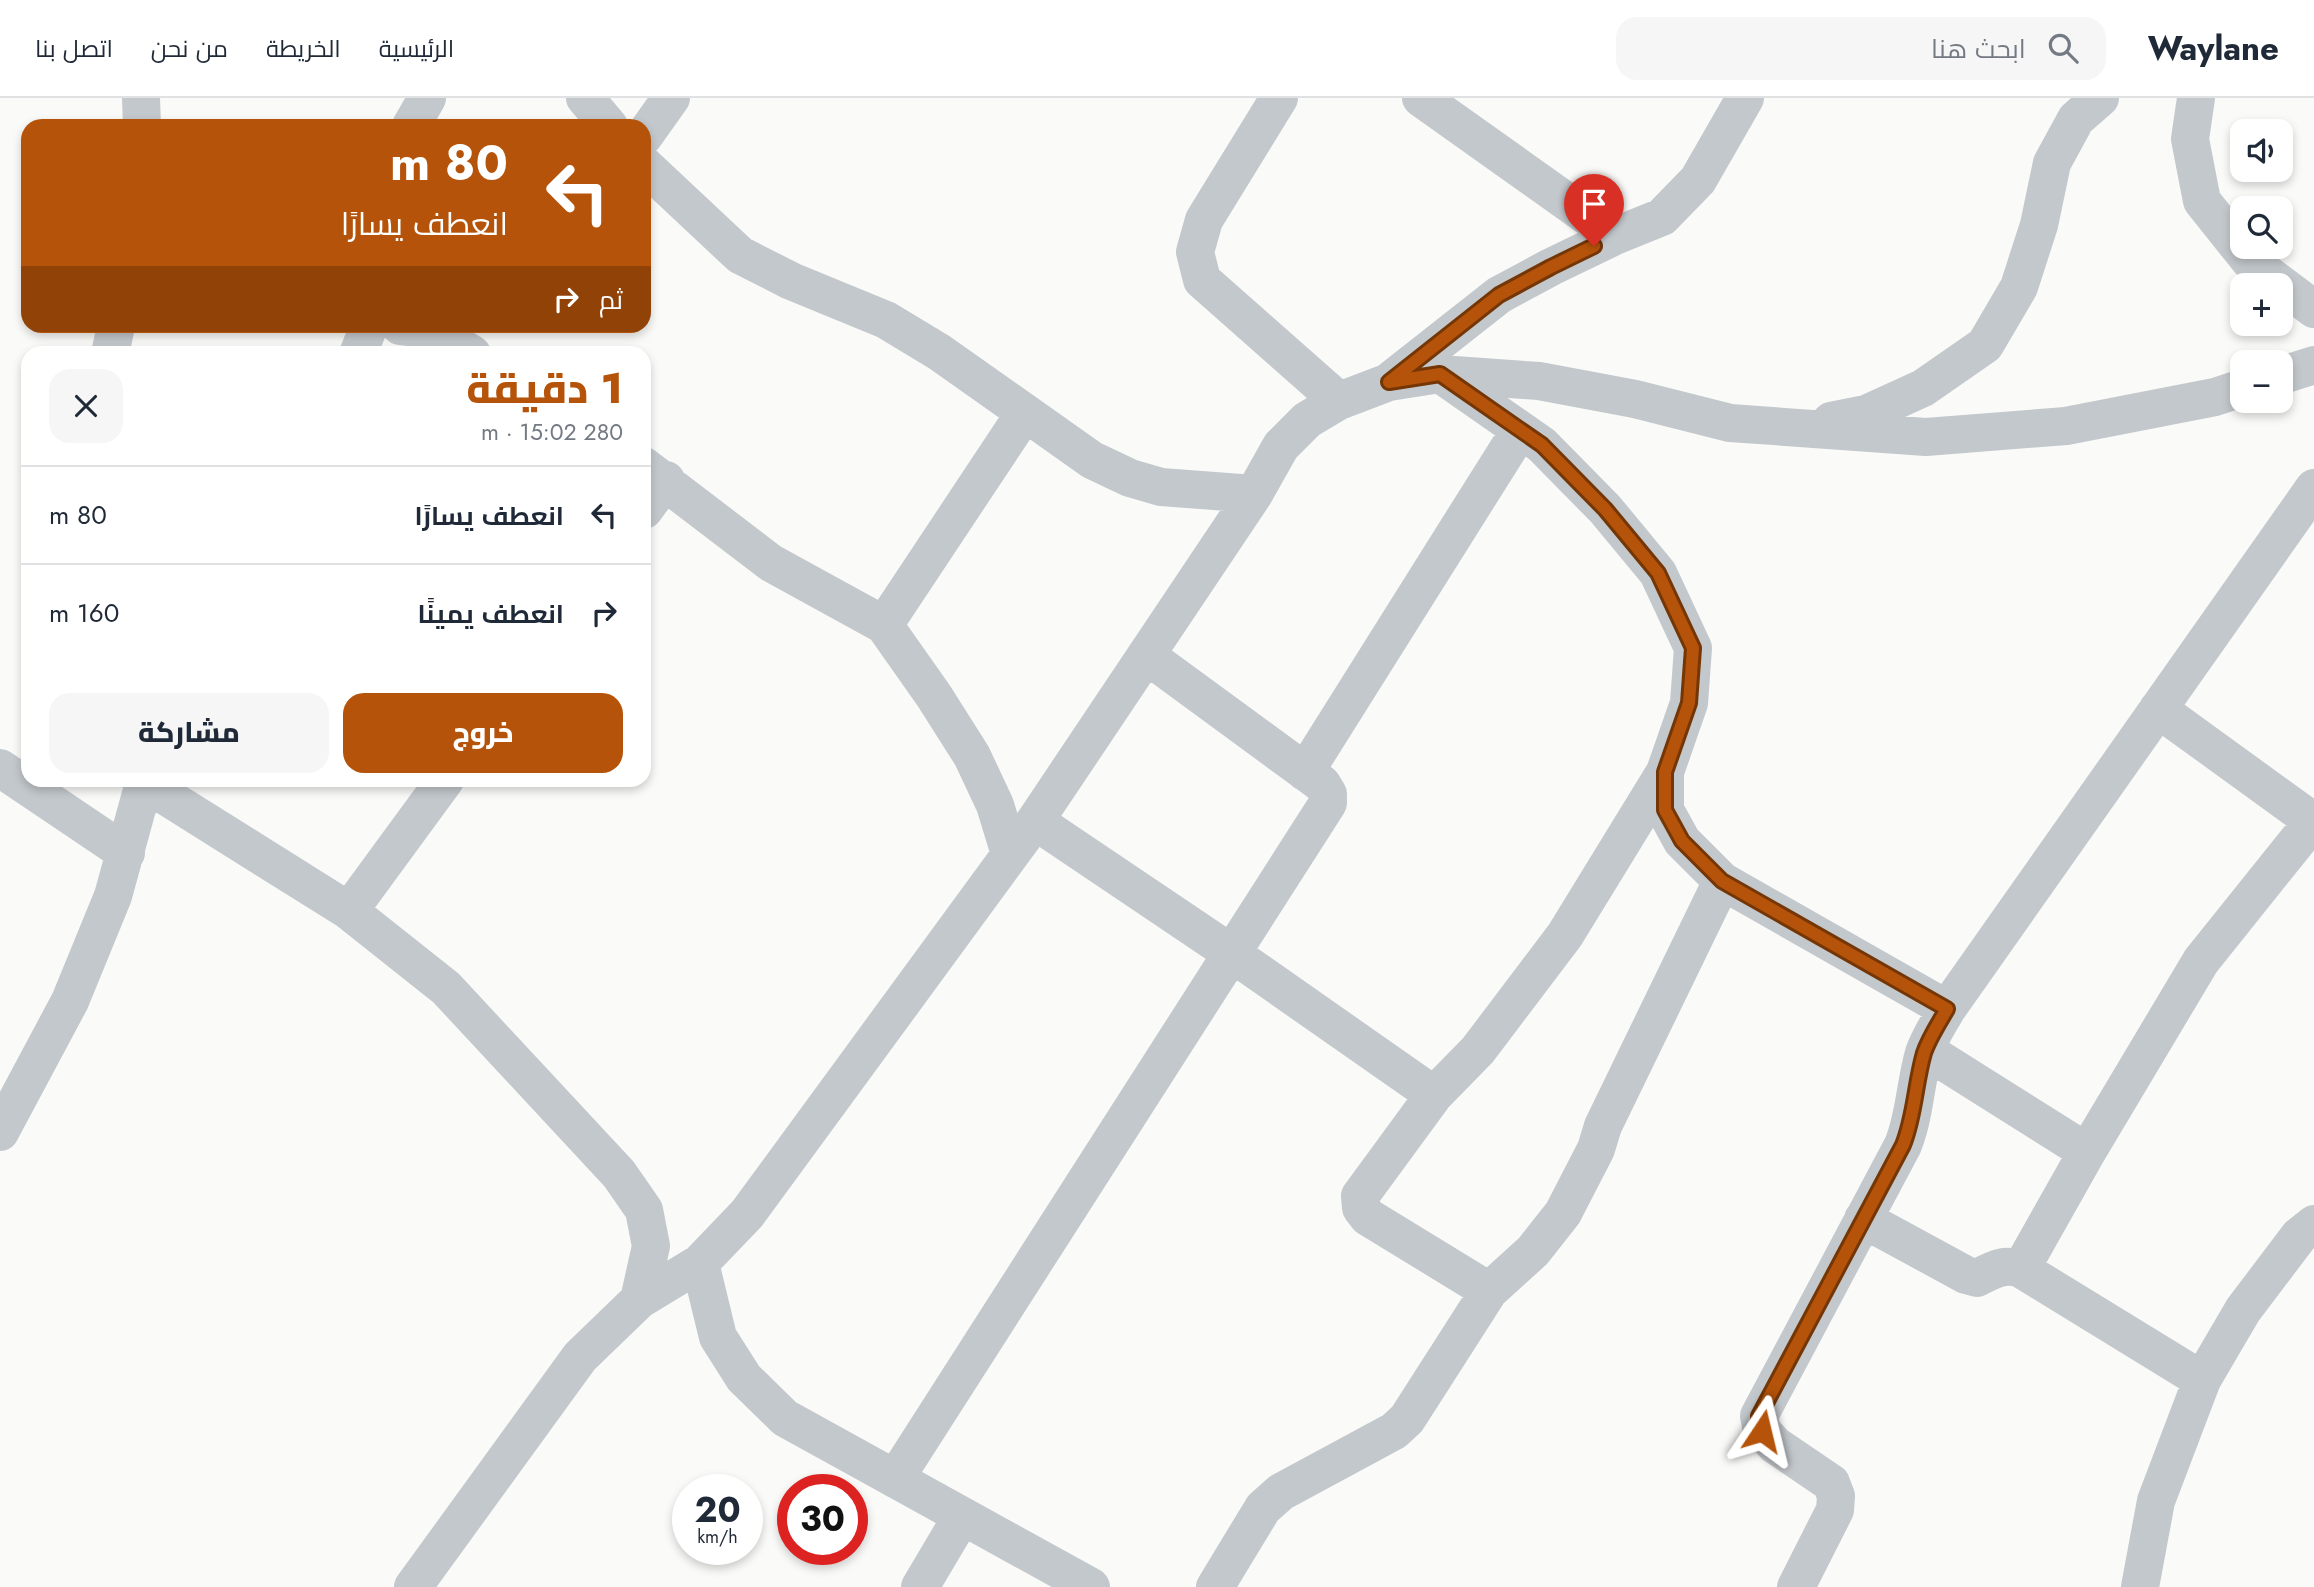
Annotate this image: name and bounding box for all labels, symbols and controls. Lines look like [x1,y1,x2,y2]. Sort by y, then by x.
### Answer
search box [1616,17,2106,80]
text: Waylane [2148,25,2279,72]
icon: search [2044,29,2082,67]
text: ابحث هنا [1931,30,2026,68]
text: اتصل بنا [35,31,113,66]
text: من نحن [151,31,228,66]
text: الخريطة [266,31,341,66]
text: الرئيسية [379,31,454,66]
map controls [2230,119,2293,413]
button: sound [2230,119,2293,182]
text: 80 m [390,128,508,198]
icon: left [532,147,623,238]
pin [1564,174,1624,246]
icon: arrive [1575,185,1613,223]
button: search [2230,196,2293,259]
text: انعطف يسارًا [341,201,508,247]
button: + [2230,273,2293,336]
icon: right [547,280,585,318]
text: ثم [599,281,623,319]
button: − [2230,350,2293,413]
text: 1 دقيقة [466,358,623,419]
button: close [49,369,123,443]
text: 280 m · 15:02 [481,415,623,449]
text: 80 m [49,496,107,534]
icon: left [585,496,623,534]
text: انعطف يسارًا [414,497,564,535]
text: 160 m [49,594,119,632]
icon: right [585,594,623,632]
text: انعطف يمينًا [418,595,564,633]
button: مشاركة [49,693,329,773]
button: خروج [343,693,623,773]
position arrow [1725,1394,1799,1468]
speed limit sign: 30 [777,1474,868,1565]
text: 20 [694,1485,741,1535]
text: km/h [697,1524,738,1550]

